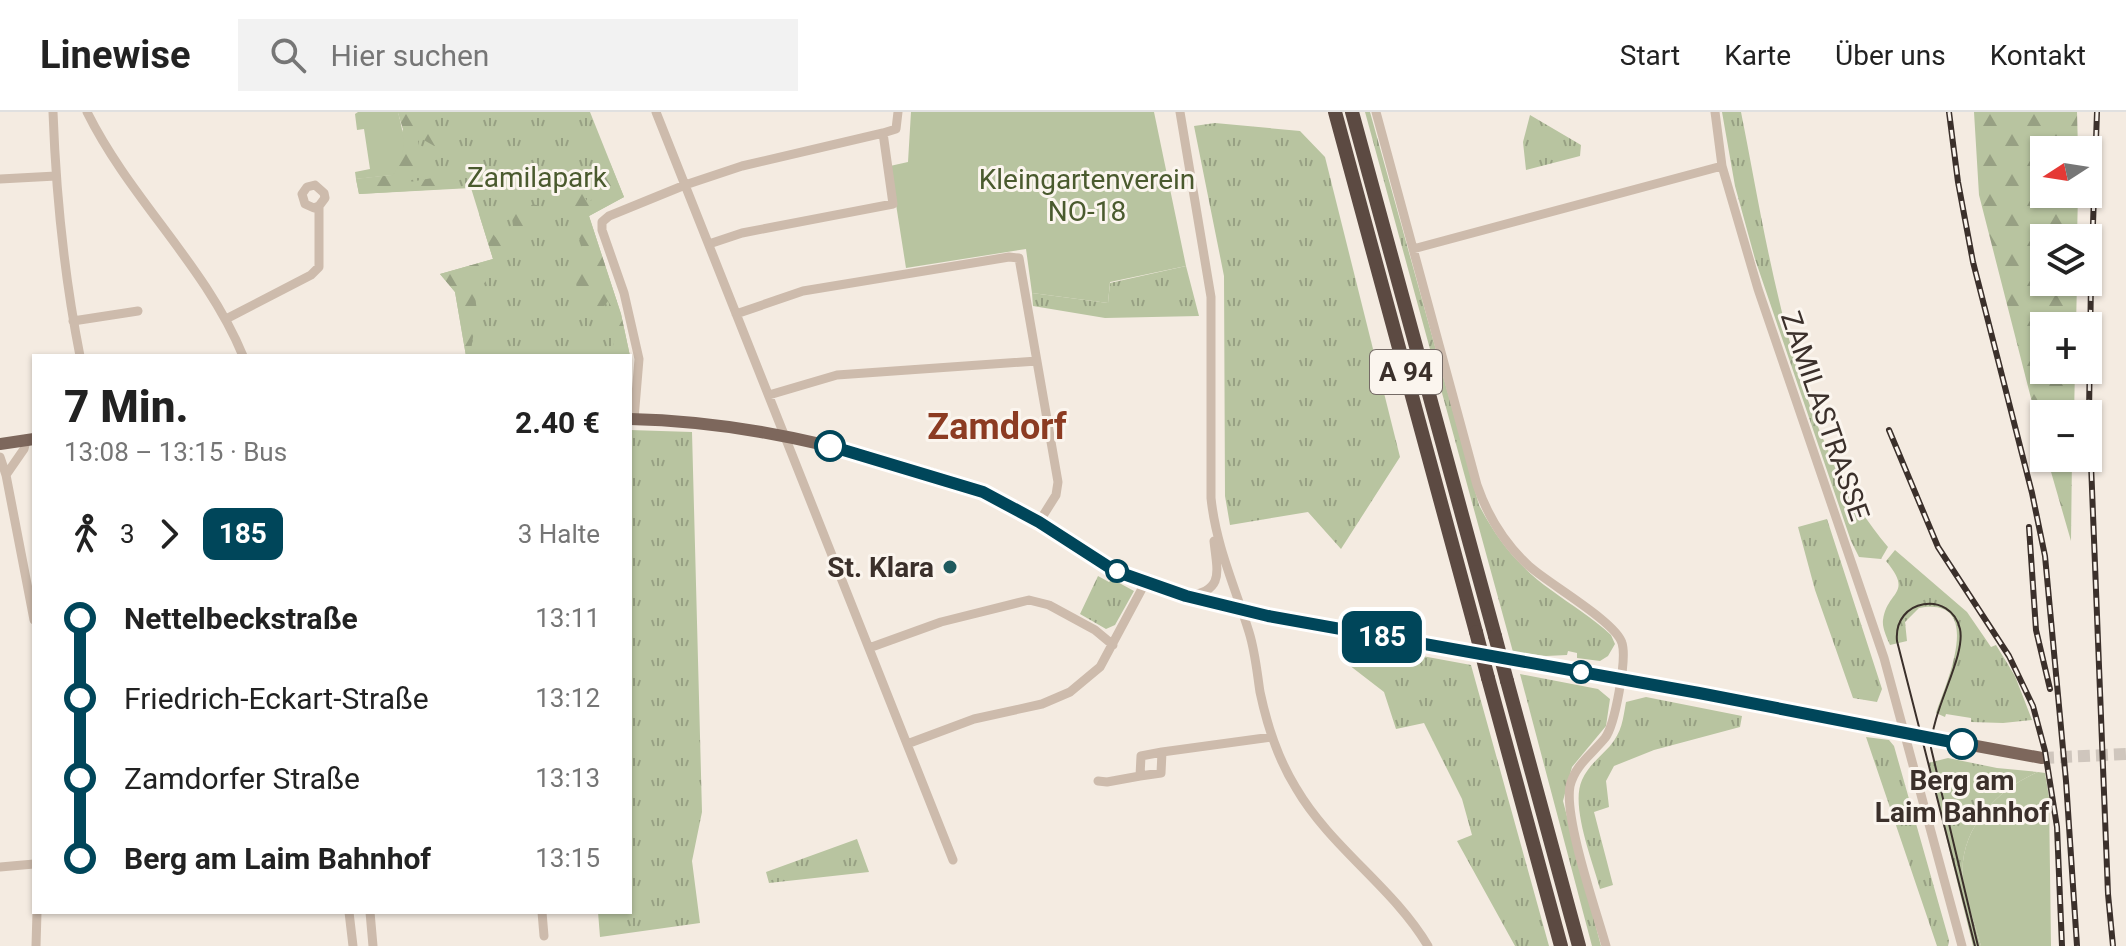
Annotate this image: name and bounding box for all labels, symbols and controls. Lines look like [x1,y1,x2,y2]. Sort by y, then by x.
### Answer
search box [238,19,798,91]
text: Linewise [40,33,190,77]
icon: search [266,33,310,77]
text: Hier suchen [330,38,489,73]
text: Start [1620,39,1680,72]
text: Karte [1724,39,1791,72]
text: Über uns [1835,39,1946,72]
text: Kontakt [1990,39,2086,72]
north arrow [2030,136,2102,208]
map controls [2030,136,2102,472]
park label: Zamilapark [467,161,608,194]
park label: Kleingartenverein NO-18 [979,163,1195,228]
button: layers [2030,224,2102,296]
street label: ZAMILASTRASSE [1774,307,1876,525]
button: + [2030,312,2102,384]
road number: A 94 [1370,350,1442,394]
text: 7 Min. [64,381,189,433]
button: − [2030,400,2102,472]
text: 2.40 € [515,405,600,440]
district label: Zamdorf [927,406,1067,448]
unlabelled marker [815,431,845,461]
text: 13:08 – 13:15 · Bus [64,437,287,467]
icon: walk [64,512,108,556]
icon: forward [147,512,191,556]
text: 185 [219,517,267,550]
text: 3 [120,519,135,549]
text: 3 Halte [518,519,600,549]
place label: St. Klara [827,551,934,584]
marker: St. Klara [941,558,959,576]
unlabelled marker [1106,560,1128,582]
text: Nettelbeckstraße [124,601,358,636]
text: 13:11 [535,603,600,633]
line badge: 185 [1336,611,1428,663]
text: 185 [1358,620,1406,653]
unlabelled marker [1570,661,1592,683]
text: Friedrich-Eckart-Straße [124,681,429,716]
text: 13:12 [535,683,600,713]
marker: Berg am Laim Bahnhof [1947,729,1977,759]
text: Zamdorfer Straße [124,761,360,796]
text: 13:13 [535,763,600,793]
place label: Berg am Laim Bahnhof [1875,764,2050,829]
text: Berg am Laim Bahnhof [124,841,431,876]
text: 13:15 [535,843,600,873]

